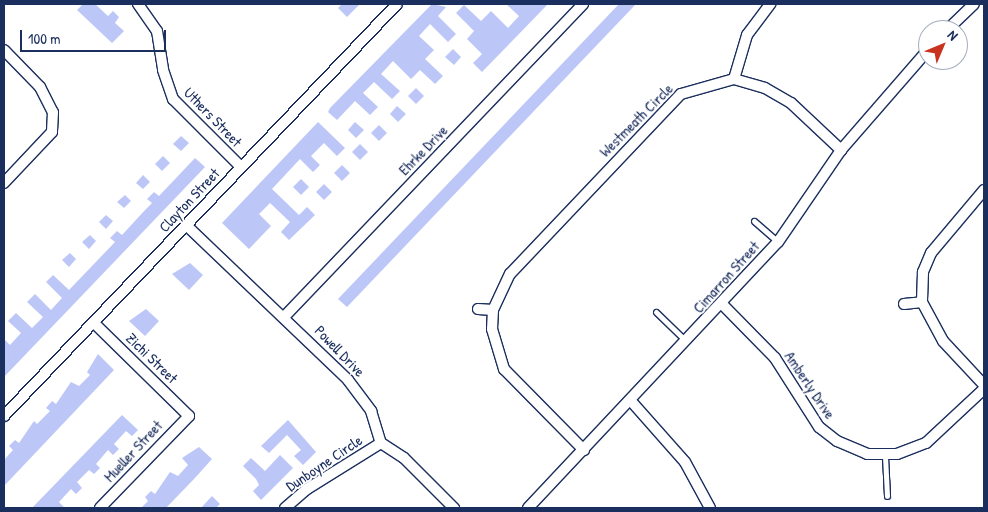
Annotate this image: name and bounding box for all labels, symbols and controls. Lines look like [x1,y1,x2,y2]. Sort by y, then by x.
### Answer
scale bar [22,20,169,52]
north arrow [918,20,968,70]
text: N [944,25,963,44]
text: 100 m [28,28,61,49]
street label: Westmeath Circle [596,80,676,160]
street label: Uthers Street [180,84,246,150]
street label: Ehrke Drive [395,121,451,179]
street label: Clayton Street [155,164,223,236]
street label: Cimarron Street [689,237,763,317]
street label: Powell Drive [311,322,369,380]
street label: Zichi Street [122,329,182,387]
street label: Amberly Drive [781,348,839,422]
street label: Mueller Street [100,417,166,485]
street label: Dunboyne Circle [283,431,365,495]

